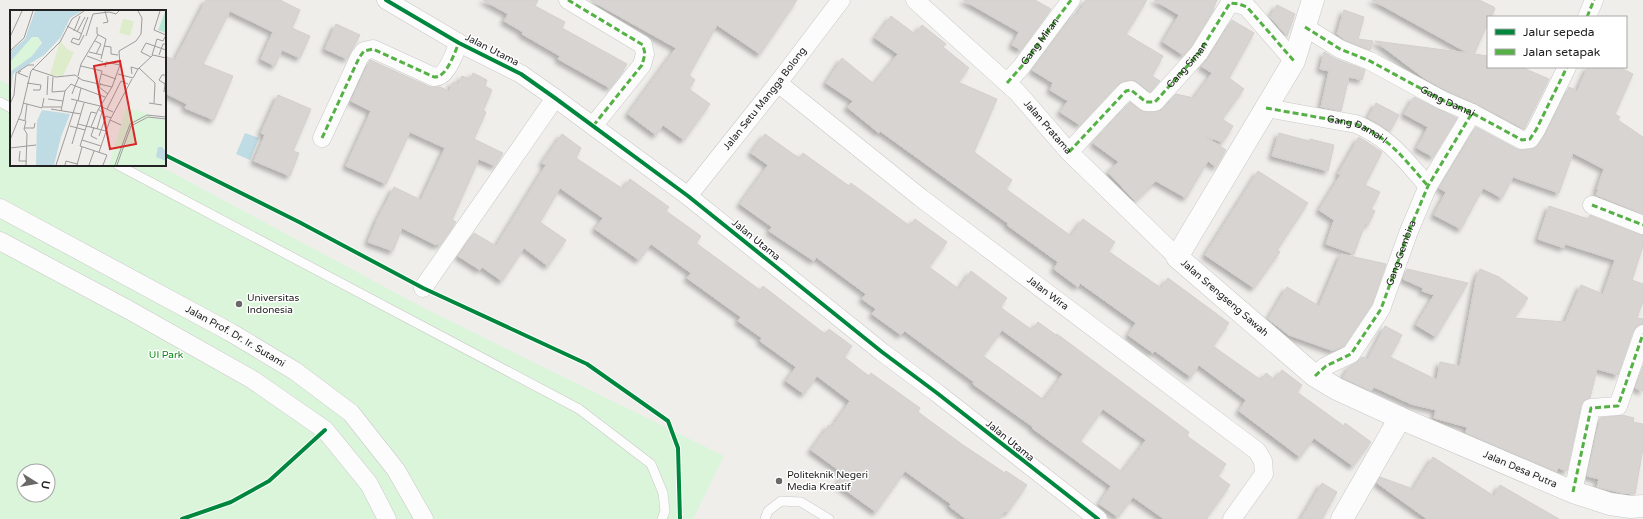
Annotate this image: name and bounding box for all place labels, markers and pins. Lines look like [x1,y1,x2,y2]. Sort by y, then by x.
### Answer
place label: Universitas Indonesia [247,292,299,316]
marker: Universitas Indonesia [234,299,244,309]
place label: Politeknik Negeri Media Kreatif [787,469,868,493]
marker: Politeknik Negeri Media Kreatif [774,476,784,486]

